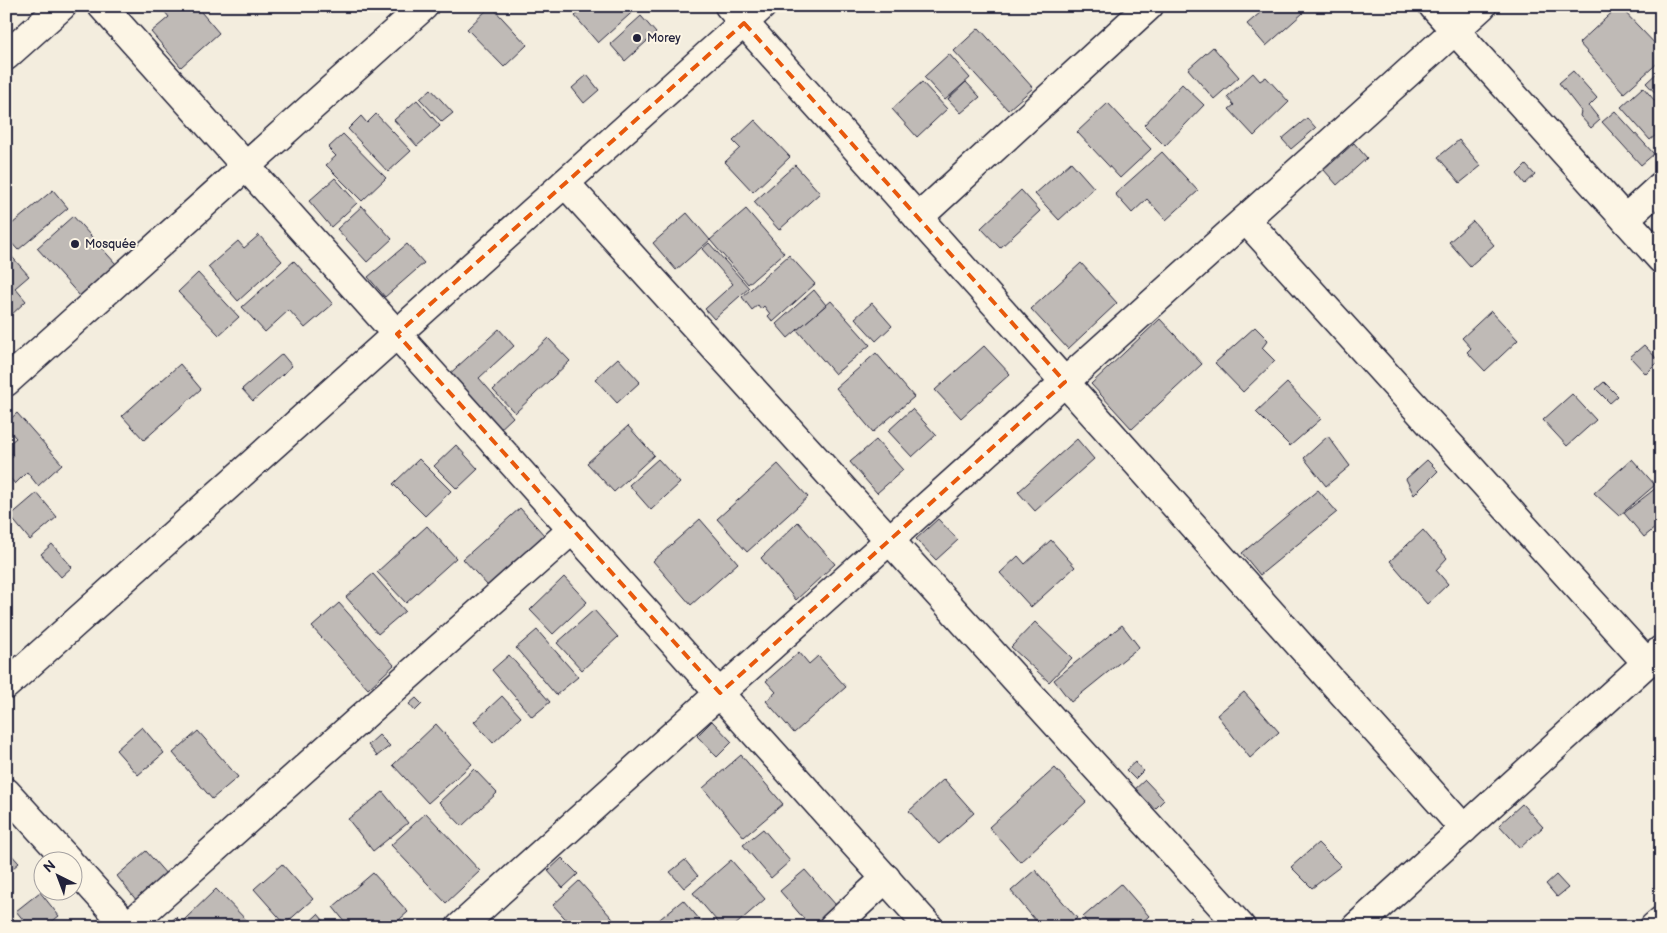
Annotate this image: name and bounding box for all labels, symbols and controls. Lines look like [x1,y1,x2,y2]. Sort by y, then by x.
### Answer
place label: Morey [647,31,681,46]
marker: Morey [631,32,643,44]
place label: Mosquée [85,237,136,252]
marker: Mosquée [69,238,81,250]
north arrow [32,850,82,900]
text: N [40,857,59,877]

